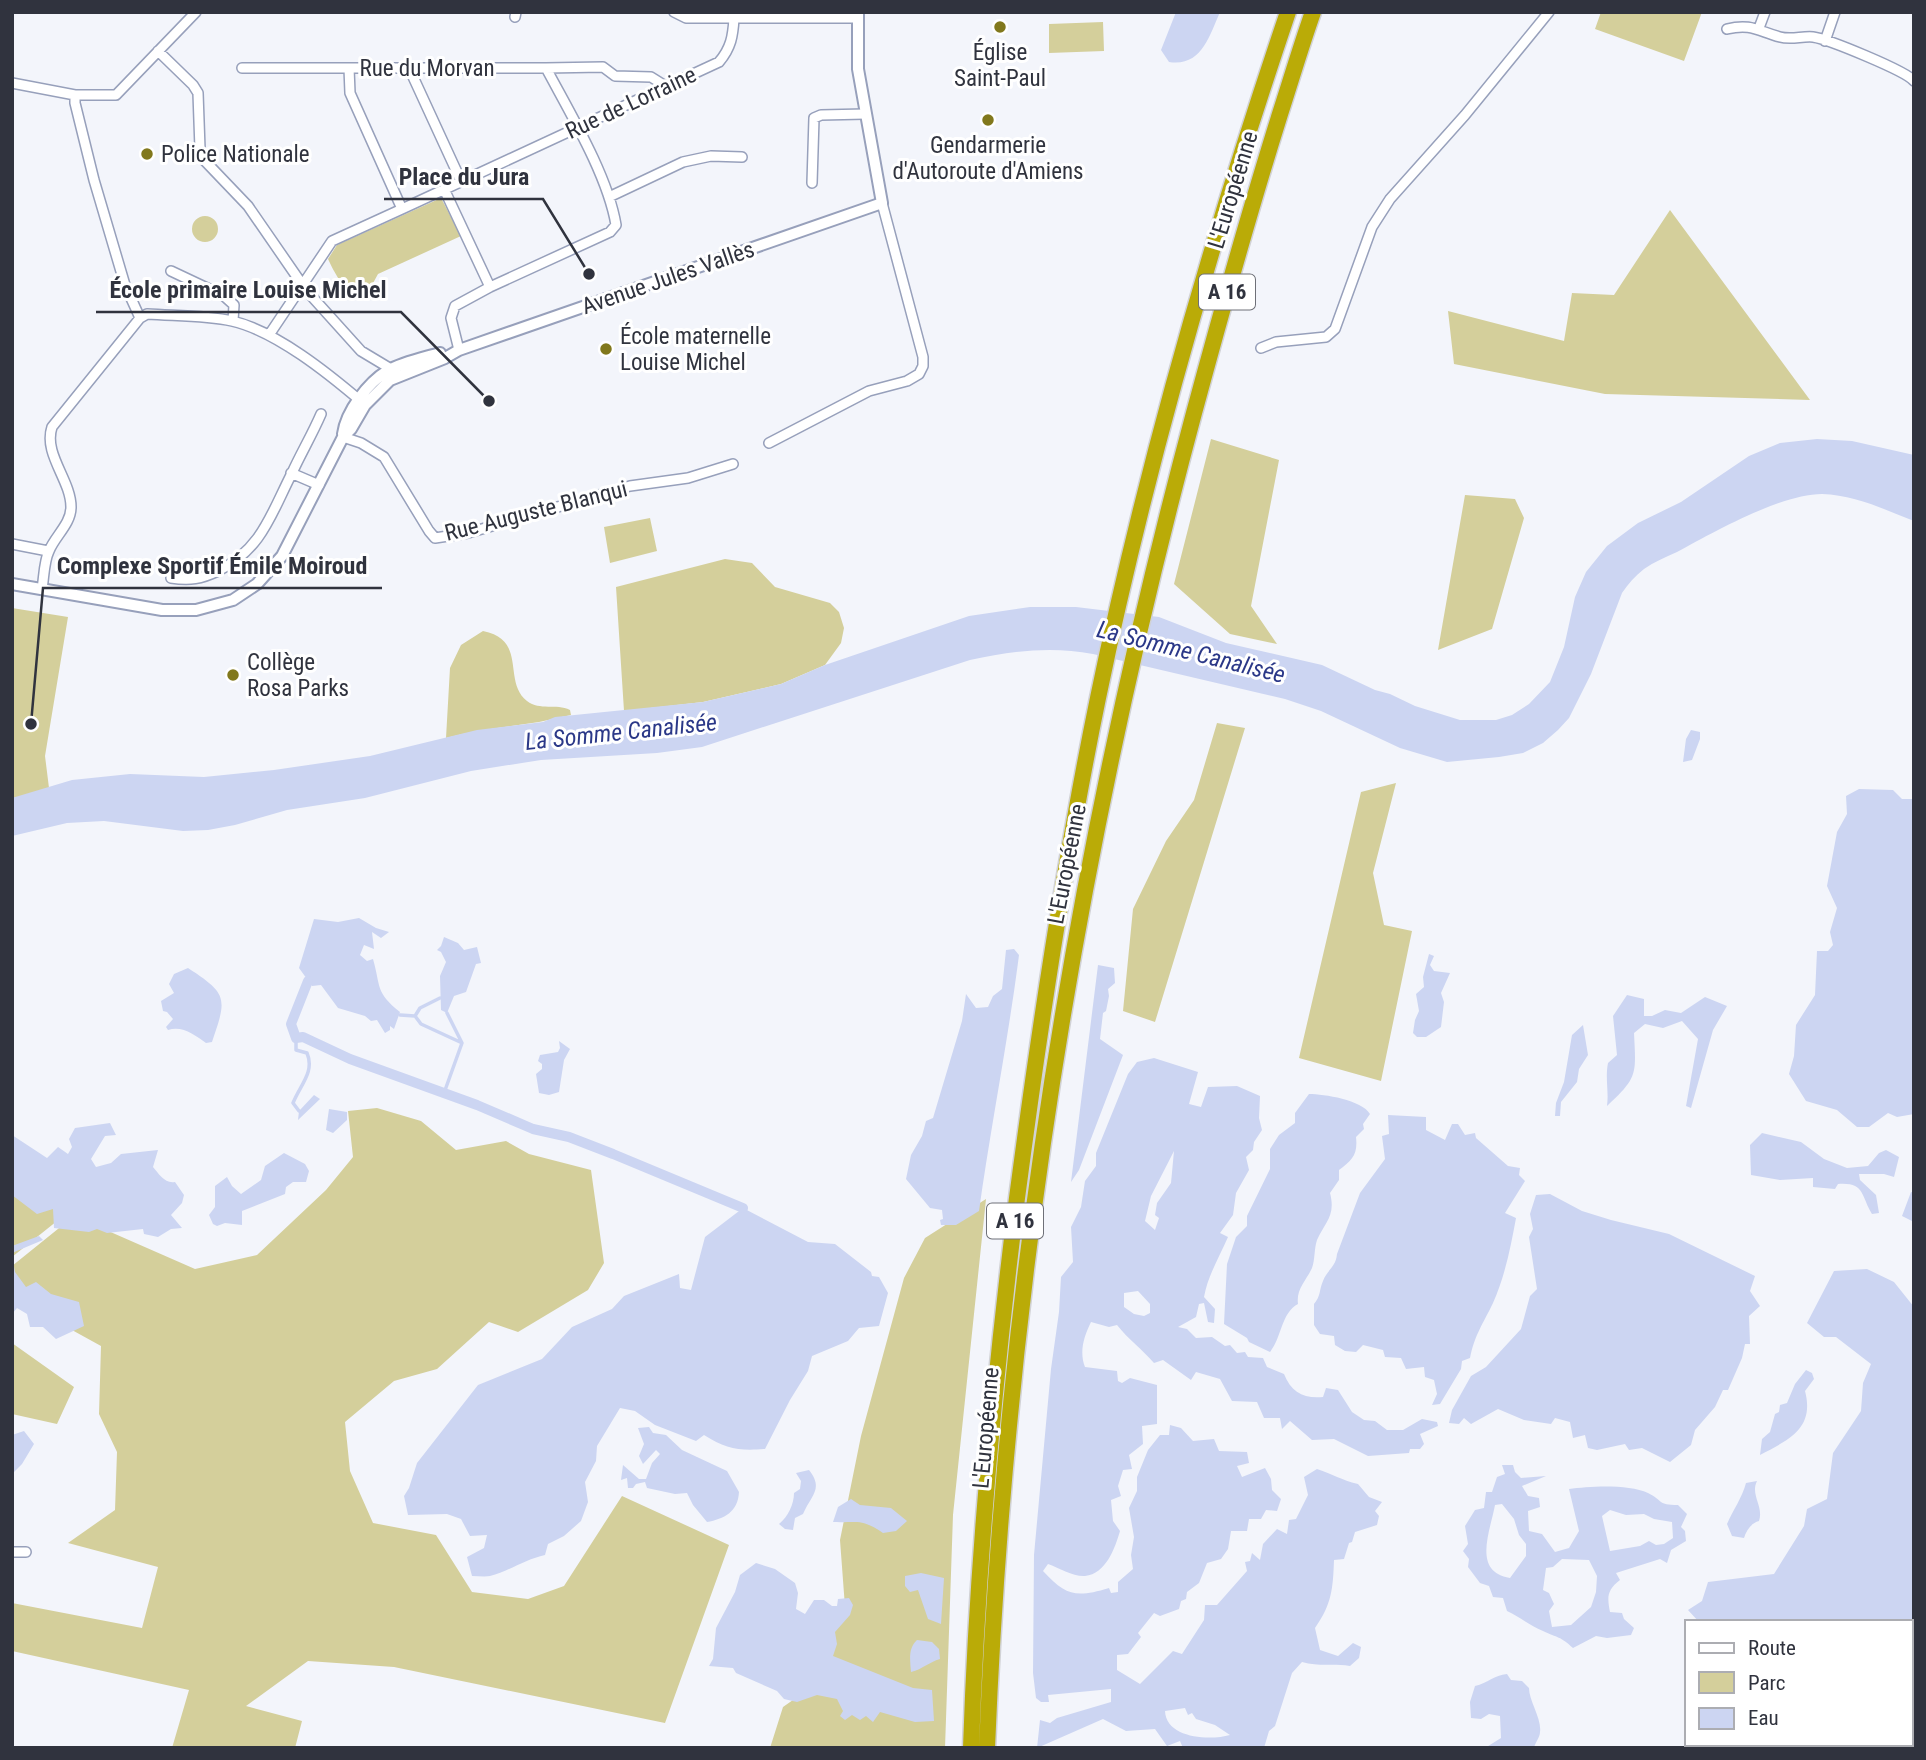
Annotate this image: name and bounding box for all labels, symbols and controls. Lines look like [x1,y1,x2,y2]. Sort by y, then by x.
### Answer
marker: Église Saint-Paul [992,19,1008,35]
place label: Église Saint-Paul [954,38,1046,92]
street label: Rue du Morvan [359,55,495,82]
street label: Rue de Lorraine [561,61,701,145]
marker: Gendarmerie d'Autoroute d'Amiens [980,112,996,128]
street label: L'Européenne [1202,128,1264,252]
place label: Gendarmerie d'Autoroute d'Amiens [892,132,1084,185]
place label: Police Nationale [161,141,310,168]
marker: Police Nationale [139,146,155,162]
callout: Place du Jura [384,154,543,199]
text: Place du Jura [399,163,529,191]
street label: Avenue Jules Vallès [578,236,758,320]
callout: École primaire Louise Michel [96,267,401,312]
road number: A 16 [1199,274,1255,310]
text: École primaire Louise Michel [109,276,387,304]
place label: École maternelle Louise Michel [620,322,771,376]
marker: École maternelle Louise Michel [598,341,614,357]
street label: Rue Auguste Blanqui [442,475,630,547]
callout: Complexe Sportif Émile Moiroud [43,543,382,588]
text: Complexe Sportif Émile Moiroud [57,552,367,580]
water label: La Somme Canalisée [1094,615,1288,689]
place label: Collège Rosa Parks [247,649,349,702]
marker: Collège Rosa Parks [225,667,241,683]
water label: La Somme Canalisée [524,708,718,756]
street label: L'Européenne [1042,802,1092,926]
road number: A 16 [987,1204,1043,1238]
street label: L'Européenne [967,1366,1005,1490]
legend [1685,1620,1912,1746]
text: Route [1748,1636,1796,1660]
text: Parc [1748,1671,1786,1695]
text: Eau [1748,1706,1779,1730]

